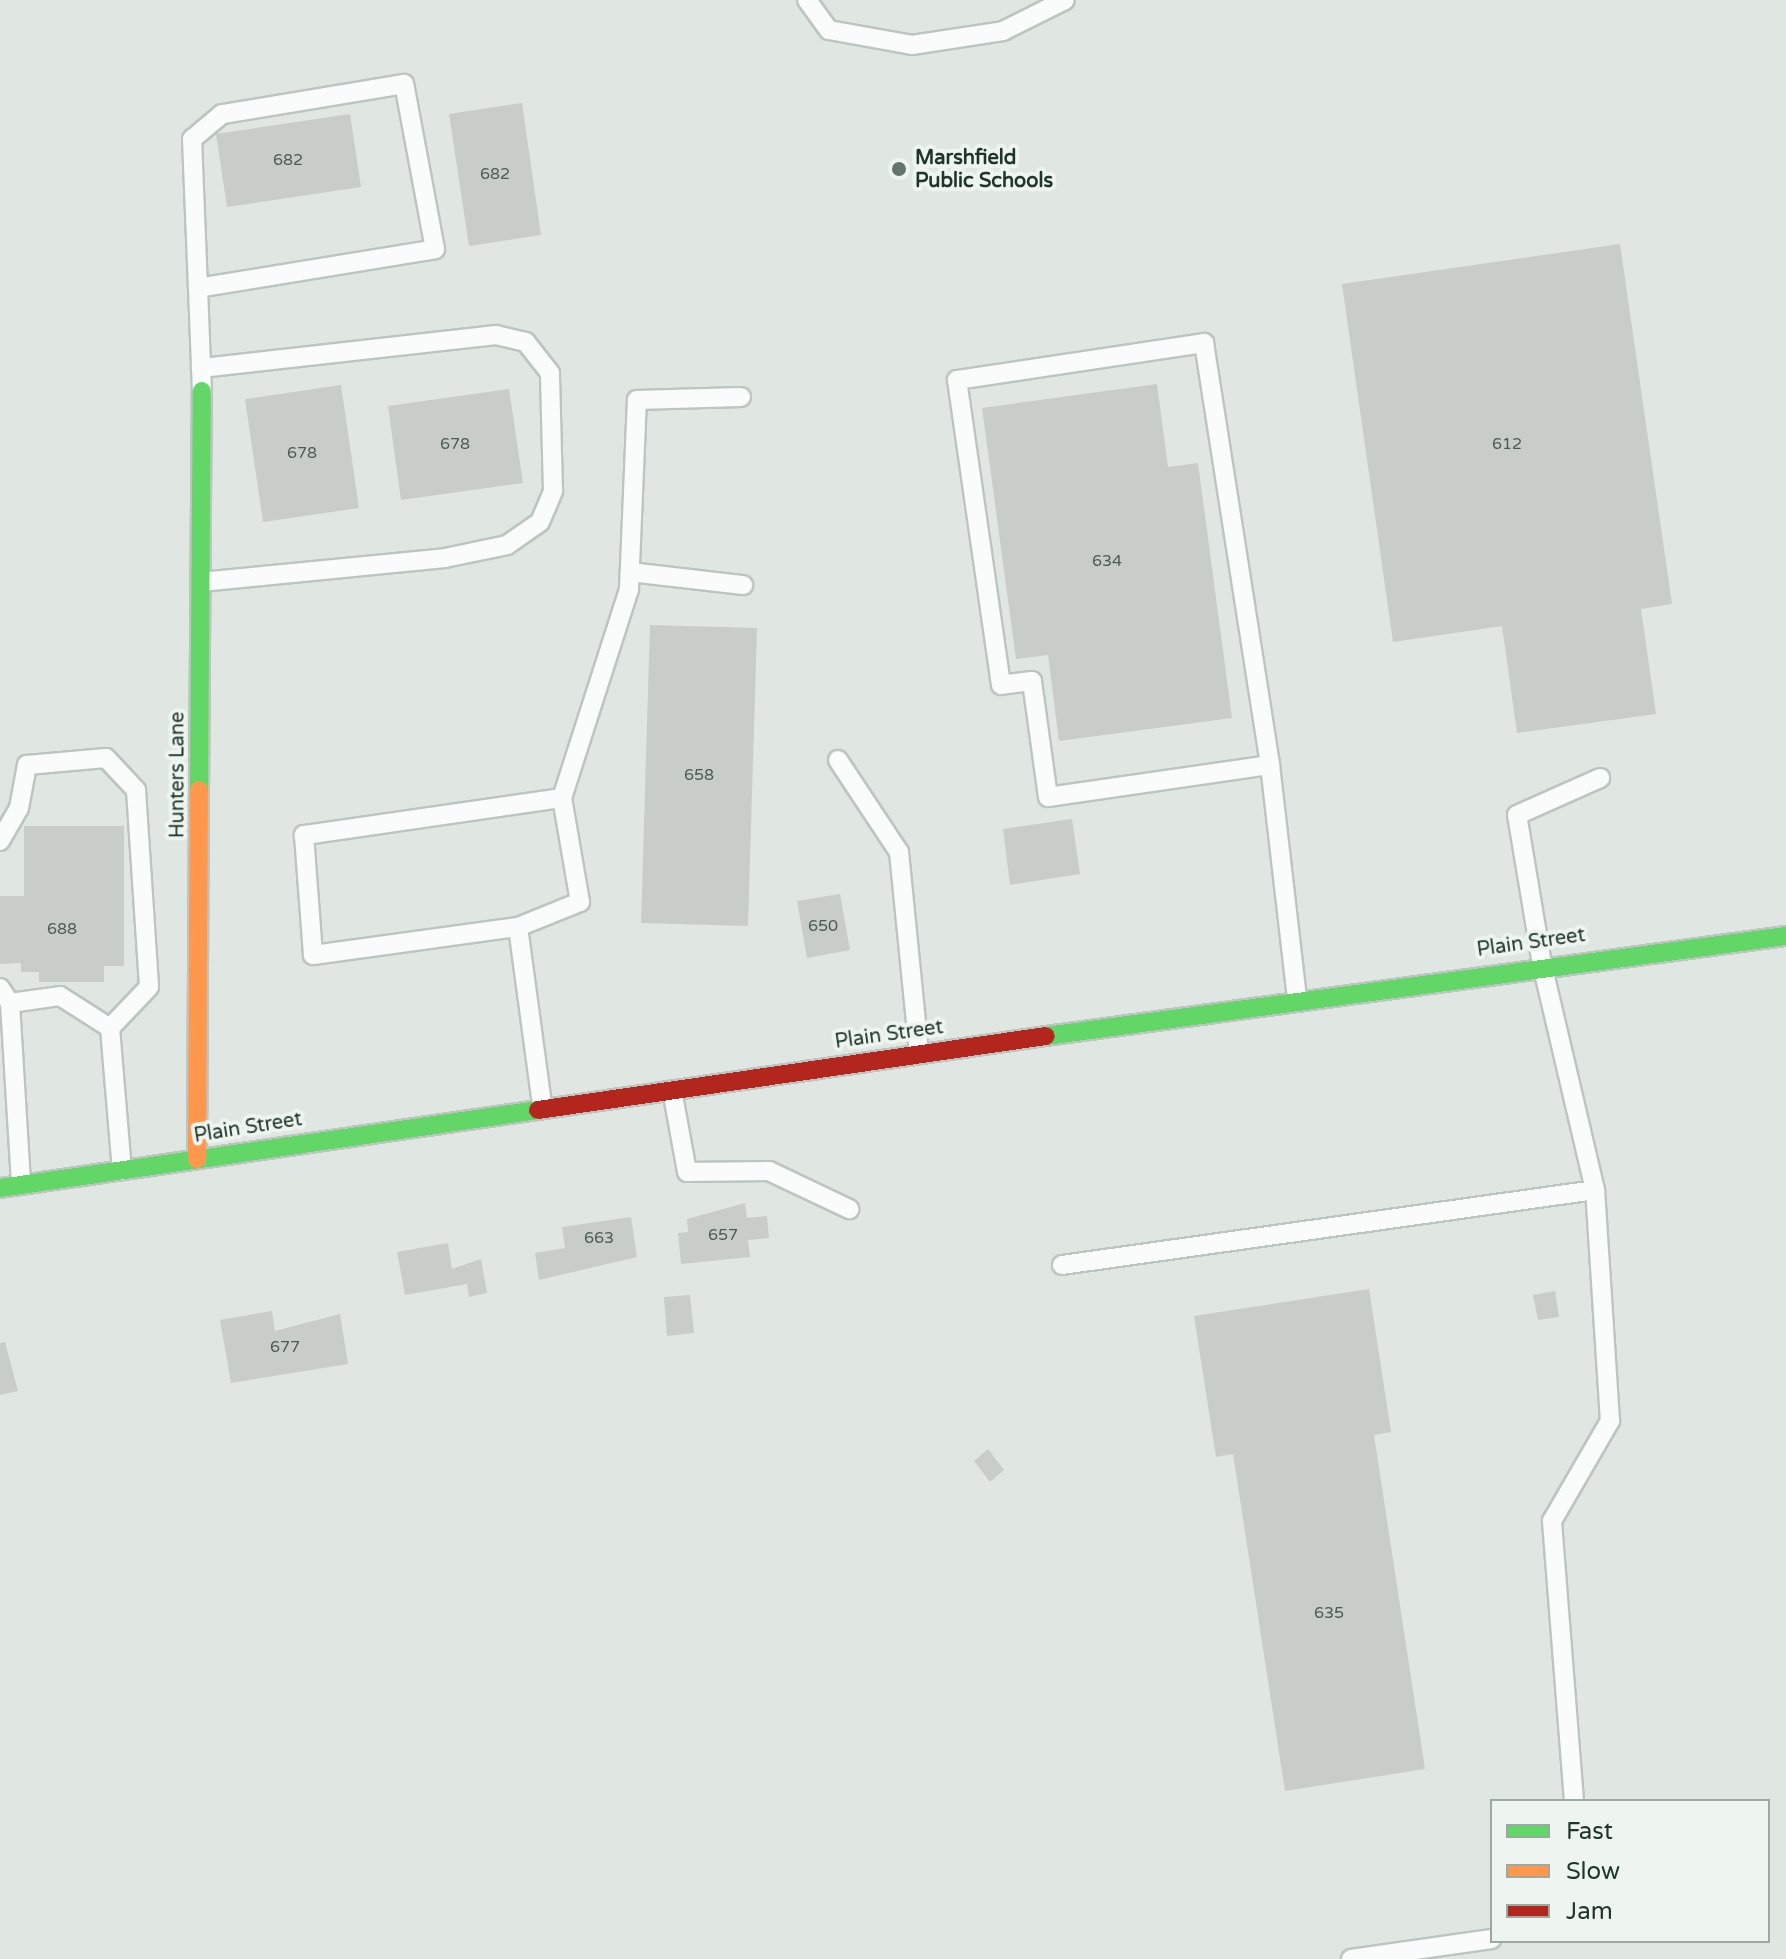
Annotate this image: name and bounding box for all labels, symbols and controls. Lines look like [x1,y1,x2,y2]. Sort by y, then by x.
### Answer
place label: Marshfield Public Schools [915,146,1053,193]
house number: 682 [273,150,303,170]
marker: Marshfield Public Schools [890,160,908,178]
house number: 682 [480,164,510,184]
house number: 678 [440,434,470,454]
house number: 612 [1492,434,1522,454]
house number: 678 [287,443,317,463]
house number: 634 [1092,551,1122,571]
street label: Hunters Lane [166,712,190,838]
house number: 658 [684,765,714,785]
house number: 650 [808,916,838,936]
house number: 688 [47,919,77,939]
street label: Plain Street [1475,924,1587,962]
street label: Plain Street [833,1016,945,1054]
street label: Plain Street [192,1108,304,1148]
house number: 657 [708,1225,738,1245]
house number: 663 [584,1228,614,1248]
house number: 677 [270,1337,300,1357]
house number: 635 [1314,1603,1344,1623]
legend [1490,1799,1770,1943]
text: Fast [1566,1817,1613,1846]
text: Slow [1566,1857,1620,1886]
text: Jam [1566,1897,1613,1926]

